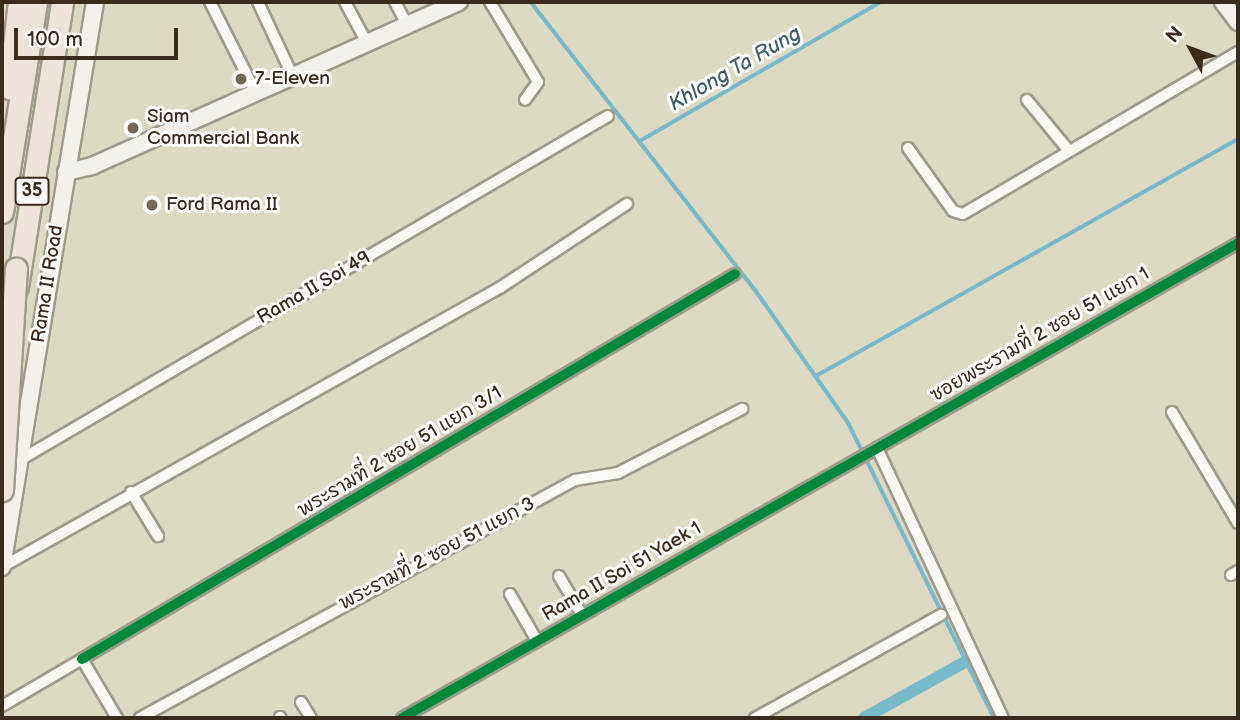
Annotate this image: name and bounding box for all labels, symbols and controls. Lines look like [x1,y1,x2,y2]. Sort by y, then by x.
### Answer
scale bar [18,14,182,58]
north arrow [1156,14,1226,84]
water label: Khlong Ta Rung [664,21,806,117]
text: N [1161,22,1188,48]
text: 100 m [27,27,83,52]
place label: 7-Eleven [255,68,330,90]
marker: 7-Eleven [233,71,249,87]
place label: Siam Commercial Bank [147,106,299,150]
marker: Siam Commercial Bank [125,120,141,136]
road number: 35 [14,176,50,206]
place label: Ford Rama II [166,194,278,216]
marker: Ford Rama II [144,197,160,213]
street label: Rama II Road [27,224,69,344]
street label: Rama II Soi 49 [253,246,375,330]
street label: ซอยพระรามที่ 2 ซอย 51 แยก 1 [926,263,1154,407]
street label: พระรามที่ 2 ซอย 51 แยก 3/1 [294,382,506,522]
street label: พระรามที่ 2 ซอย 51 แยก 3 [335,493,539,615]
street label: Rama II Soi 51 Yaek 1 [538,517,706,627]

